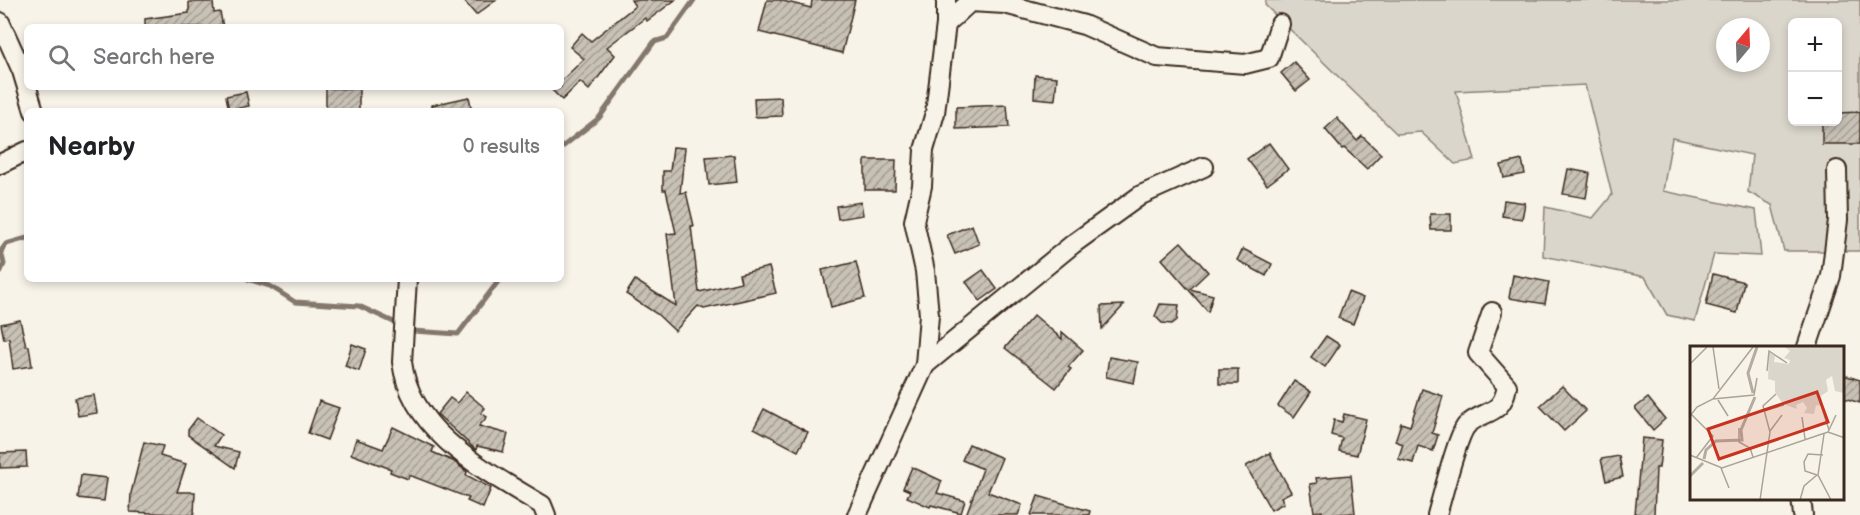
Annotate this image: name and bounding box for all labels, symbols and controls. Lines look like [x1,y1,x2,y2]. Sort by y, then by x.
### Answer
north arrow [1716,18,1770,72]
map controls [1788,18,1842,126]
button: + [1788,18,1842,72]
search box [24,24,564,90]
icon: search [45,41,78,74]
text: Search here [93,44,215,71]
button: − [1788,72,1842,126]
text: Nearby [48,132,135,163]
text: 0 results [463,135,540,159]
inset map [1690,346,1845,500]

